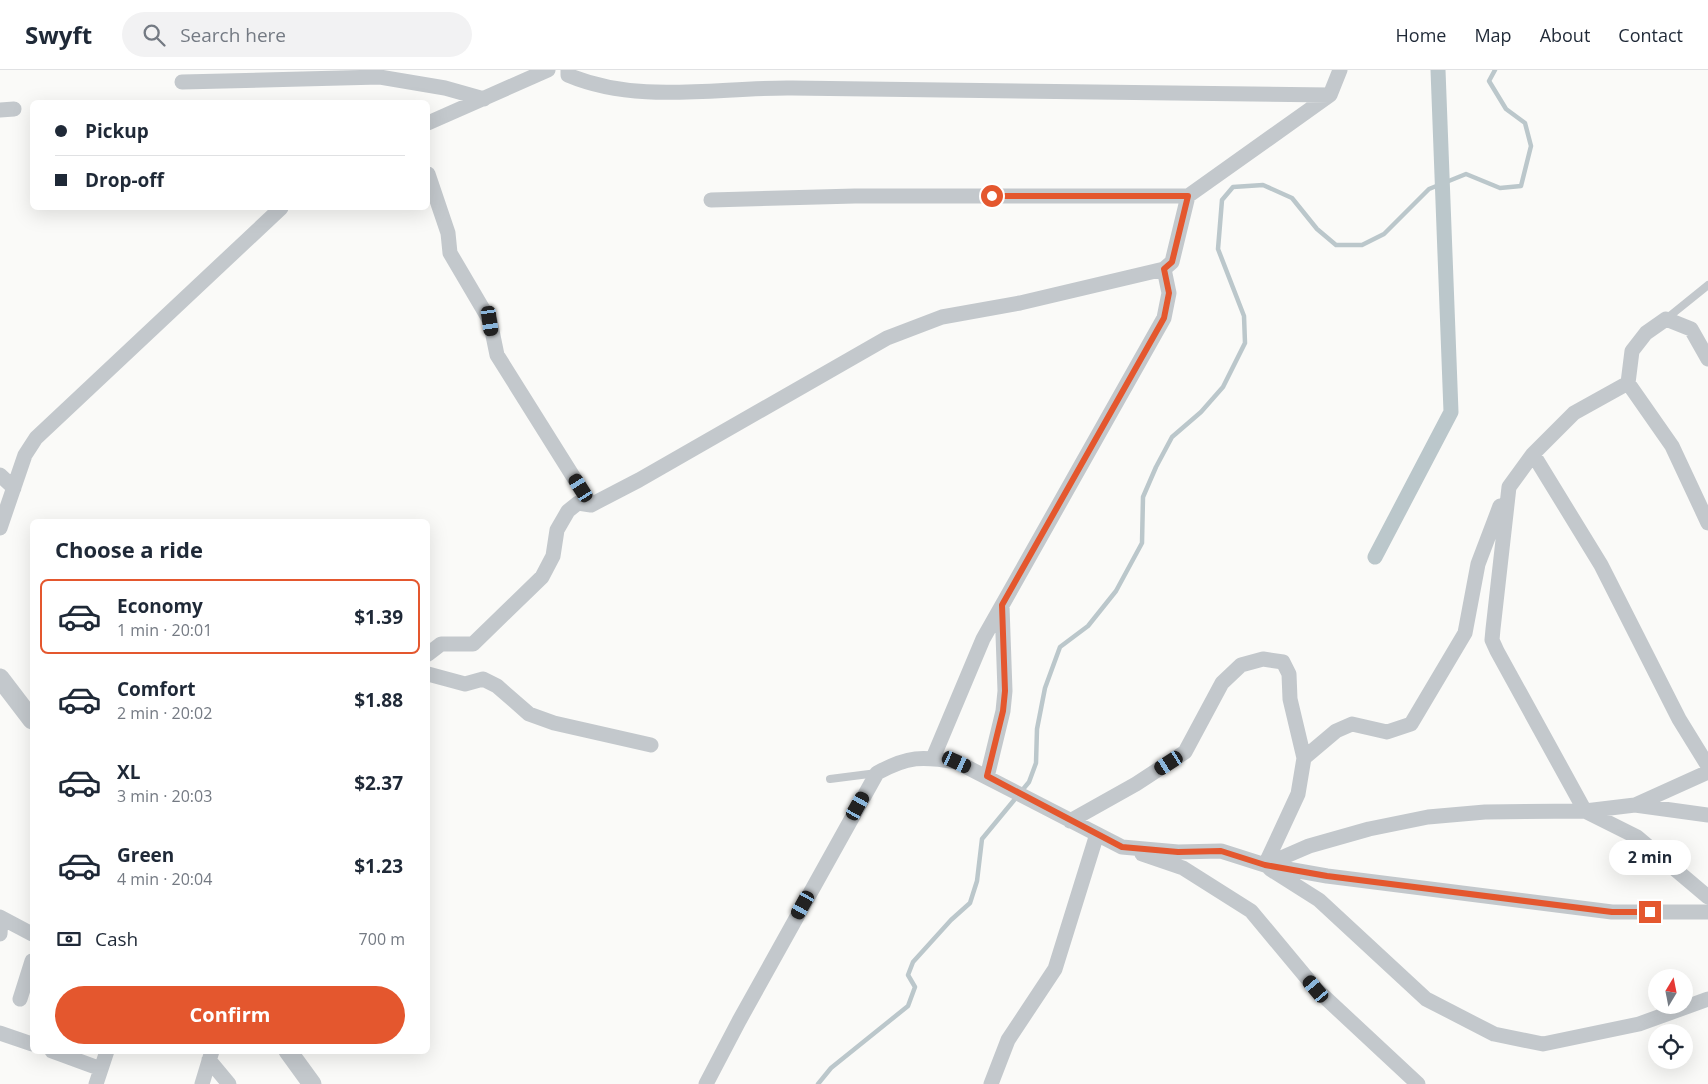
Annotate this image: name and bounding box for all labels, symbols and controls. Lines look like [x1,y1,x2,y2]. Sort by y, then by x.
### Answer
search box [122,12,472,57]
text: Swyft [25,18,92,51]
icon: search [140,21,168,49]
text: Search here [180,22,286,48]
text: Home [1396,23,1446,47]
text: Map [1474,23,1512,47]
text: About [1540,23,1590,47]
text: Contact [1618,23,1683,47]
text: Pickup [85,118,149,144]
text: Drop-off [85,167,164,193]
route start [981,185,1003,207]
car [480,305,499,337]
car [566,471,595,505]
text: Choose a ride [55,534,203,564]
text: Economy [117,593,203,619]
icon: car [57,594,102,639]
text: $1.39 [354,604,403,630]
text: 1 min · 20:01 [117,619,212,641]
text: Comfort [117,676,196,702]
icon: car [57,677,102,722]
text: $1.88 [354,687,403,713]
text: 2 min · 20:02 [117,702,212,724]
car [940,749,973,775]
car [1152,749,1185,777]
text: XL [117,759,140,785]
icon: car [57,760,102,805]
text: $2.37 [354,770,403,796]
text: 3 min · 20:03 [117,785,212,807]
car [844,789,871,823]
callout: 2 min [1609,840,1691,874]
text: Green [117,842,174,868]
icon: car [57,843,102,888]
text: 2 min [1628,846,1672,868]
text: $1.23 [354,853,403,879]
text: 4 min · 20:04 [117,868,212,890]
car [789,888,816,922]
route end [1639,901,1661,923]
icon: cash [55,925,83,953]
text: Cash [95,926,138,952]
text: 700 m [359,928,405,950]
north arrow [1648,969,1692,1014]
map controls [1648,969,1693,1069]
car [1300,973,1331,1005]
button: Confirm [55,986,405,1044]
button: locate [1648,1024,1693,1069]

